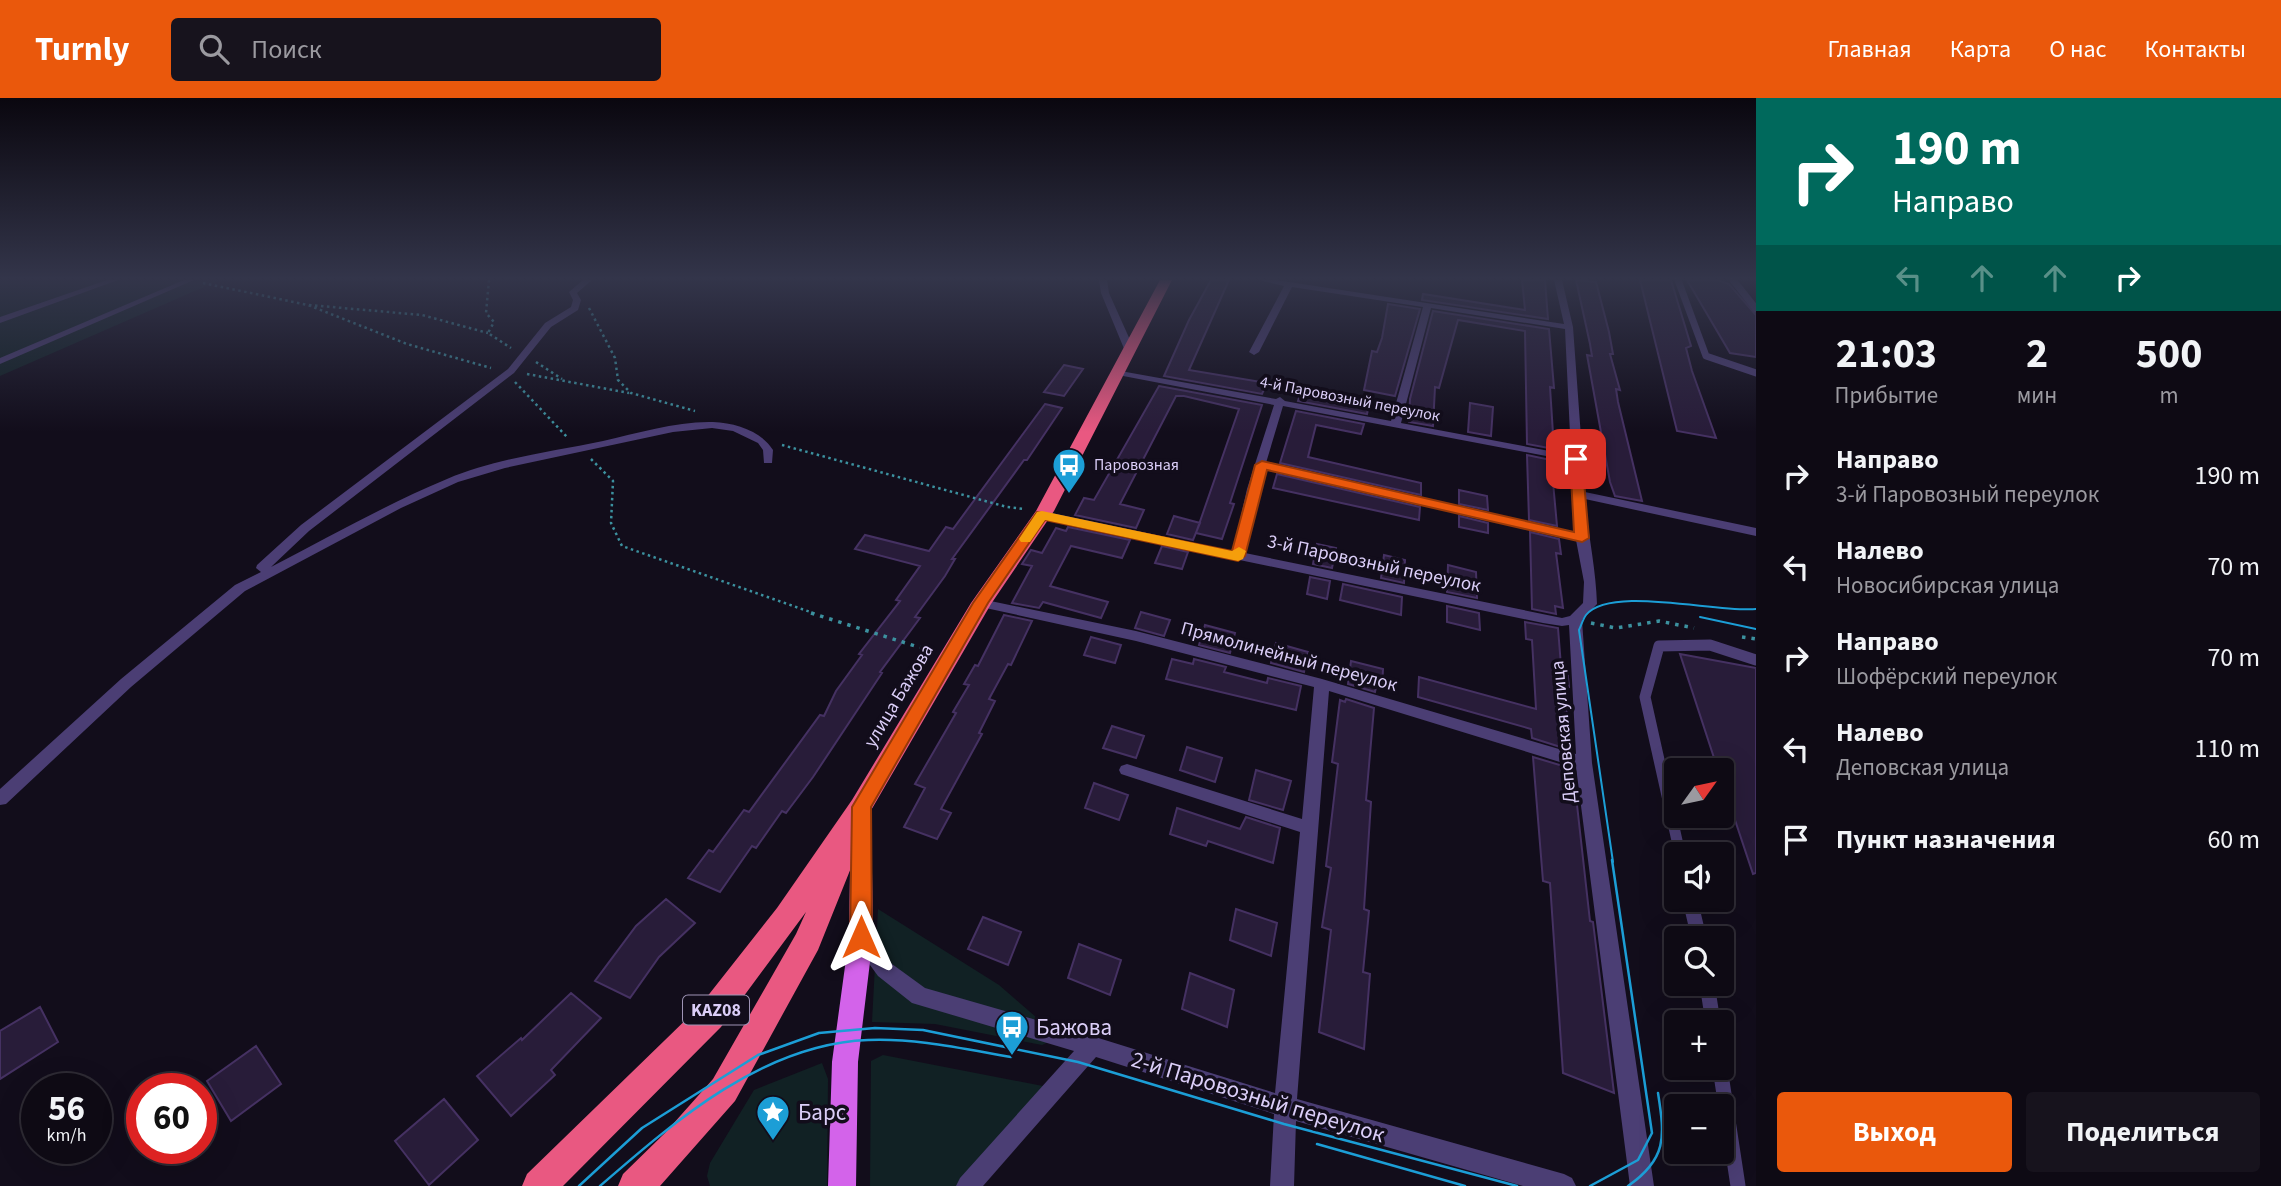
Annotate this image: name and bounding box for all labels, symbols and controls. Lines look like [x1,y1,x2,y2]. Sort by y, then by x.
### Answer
search box [171,18,661,81]
text: Turnly [35,26,129,73]
icon: search [195,30,233,68]
text: Поиск [251,31,322,68]
text: Главная [1827,32,1912,67]
text: Карта [1950,32,2011,67]
text: О нас [2049,32,2106,67]
text: Контакты [2144,32,2246,67]
text: 190 m [1892,114,2021,184]
icon: right [1777,126,1868,217]
text: Направо [1892,179,2014,225]
icon: left [1890,259,1928,297]
icon: ahead [1963,259,2001,297]
icon: ahead [2036,259,2074,297]
icon: right [2109,259,2147,297]
text: 21:03 [1836,324,1937,384]
text: 2 [2026,324,2048,384]
text: 500 [2136,324,2202,384]
street label: 4-й Паровозный переулок [1258,371,1442,427]
text: Прибытие [1835,379,1938,412]
text: мин [2017,379,2057,412]
text: m [2160,379,2179,412]
pin [1546,429,1606,489]
icon: arrive [1557,440,1595,478]
text: Направо [1836,441,1939,478]
bus stop icon: Паровозная [1050,446,1088,495]
place label: Паровозная [1094,454,1179,476]
icon: right [1777,457,1815,495]
text: 190 m [2194,457,2260,494]
text: 3-й Паровозный переулок [1836,478,2099,511]
street label: 3-й Паровозный переулок [1265,528,1484,600]
text: Налево [1836,532,1924,569]
icon: left [1777,548,1815,586]
text: 70 m [2207,548,2260,585]
text: Новосибирская улица [1836,569,2059,602]
street label: Прямолинейный переулок [1178,615,1401,699]
text: Направо [1836,623,1939,660]
street label: улица Бажова [857,639,941,753]
icon: right [1777,639,1815,677]
text: 70 m [2207,639,2260,676]
street label: Деповская улица [1544,660,1584,804]
text: Шофёрский переулок [1836,660,2057,693]
text: Налево [1836,714,1924,751]
icon: left [1777,730,1815,768]
text: 110 m [2194,730,2260,767]
text: Деповская улица [1836,751,2009,784]
north arrow [1664,758,1734,828]
map controls [1664,758,1734,1164]
icon: arrive [1777,821,1815,859]
text: Пункт назначения [1836,821,2056,858]
text: 60 m [2207,821,2260,858]
button: sound [1664,842,1734,912]
position arrow [824,900,898,974]
button: search [1664,926,1734,996]
road number: KAZ08 [683,995,749,1024]
bus stop icon: Бажова [993,1008,1031,1057]
button: + [1664,1010,1734,1080]
place label: Бажова [1036,1011,1112,1044]
street label: 2-й Паровозный переулок [1127,1043,1389,1151]
speed limit sign: 60 [126,1073,217,1164]
text: 56 [48,1084,85,1134]
button: Выход [1777,1092,2012,1172]
button: Поделиться [2026,1092,2260,1172]
place icon: Барс [754,1093,792,1142]
button: − [1664,1094,1734,1164]
place label: Барс [798,1096,846,1129]
text: km/h [47,1123,86,1148]

